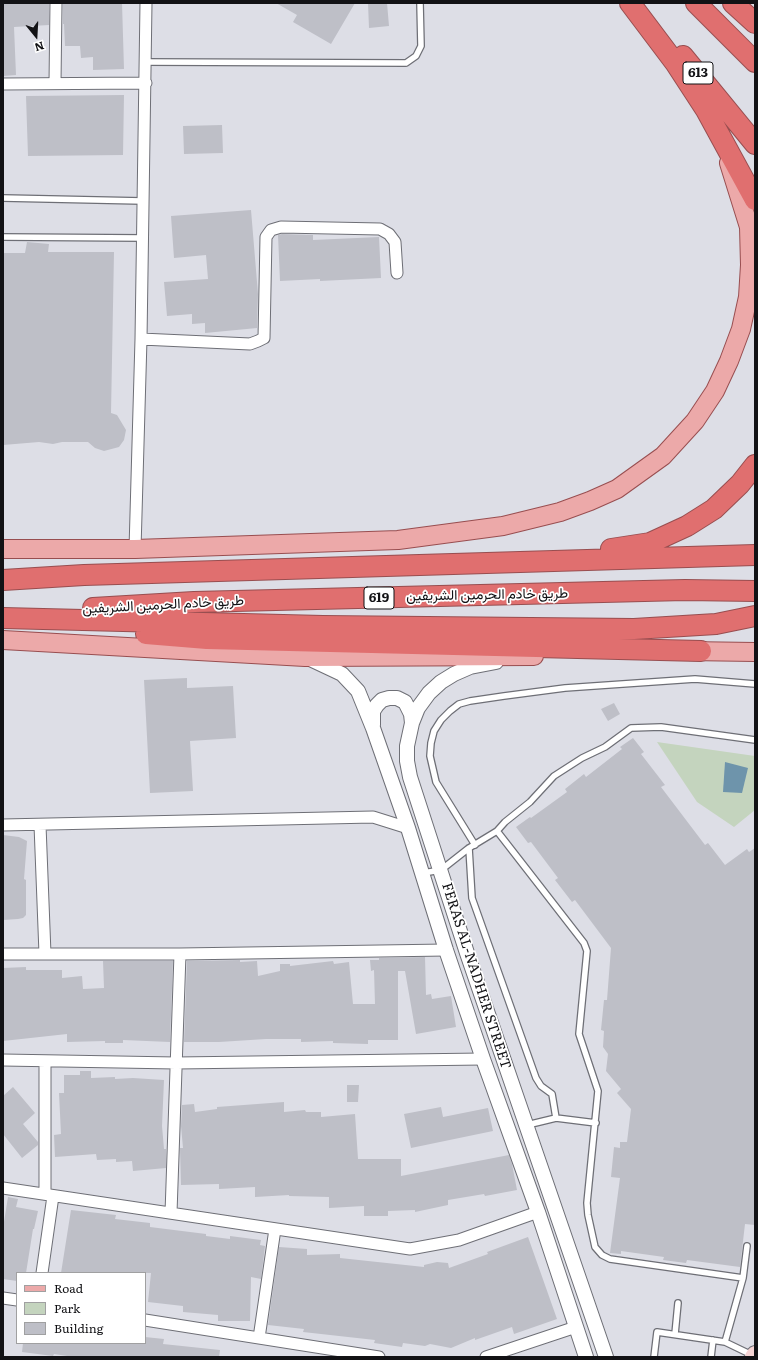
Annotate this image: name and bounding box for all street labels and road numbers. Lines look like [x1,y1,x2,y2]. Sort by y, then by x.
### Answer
road number: 613 [683,62,713,84]
street label: طريق خادم الحرمين الشريفين [406,585,568,605]
road number: 619 [364,587,394,609]
street label: طريق خادم الحرمين الشريفين [82,592,244,618]
street label: FERAS AL-NADHER STREET [438,881,514,1071]

